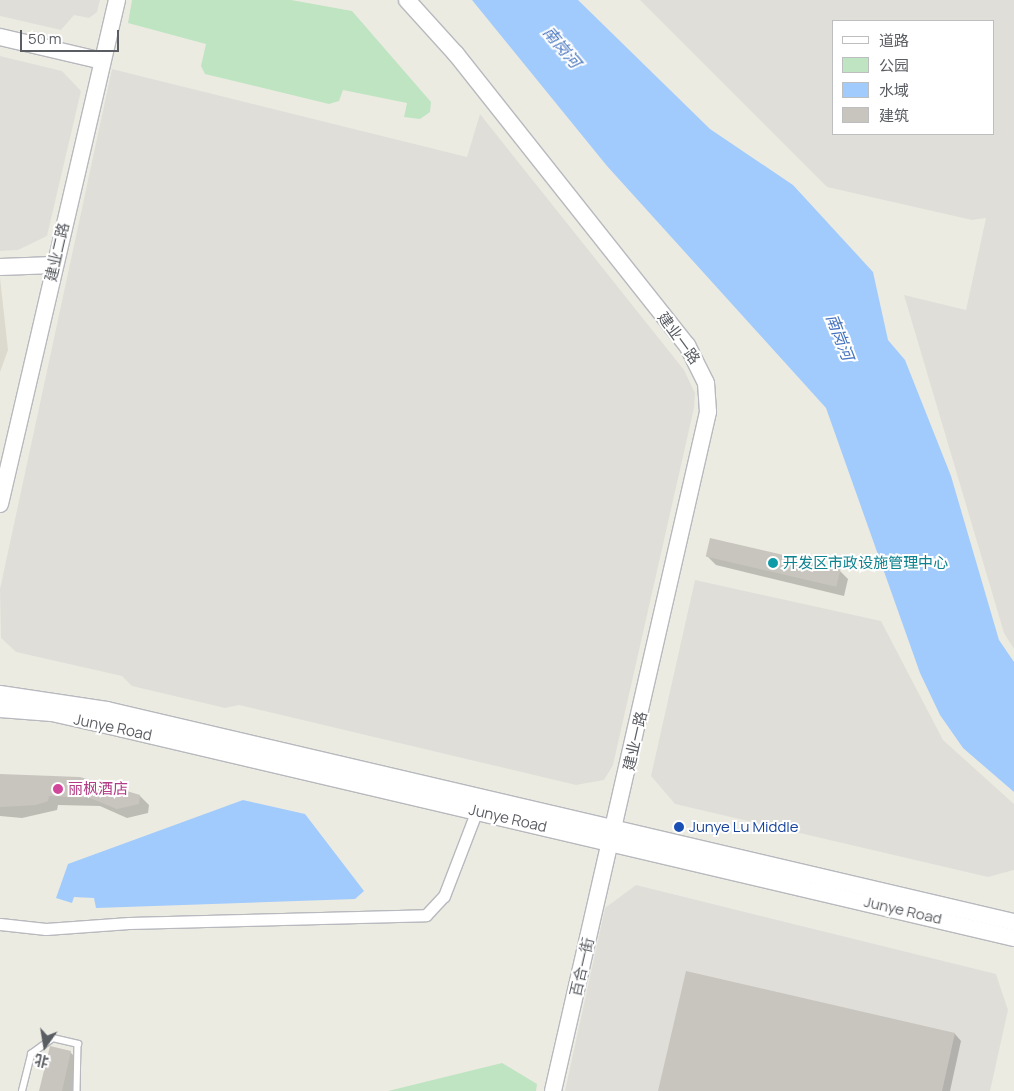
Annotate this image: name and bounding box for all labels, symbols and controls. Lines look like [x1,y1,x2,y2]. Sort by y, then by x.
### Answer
scale bar [22,20,121,52]
legend [832,20,994,135]
water label: 南岗河 [539,22,585,72]
text: 50 m [28,28,62,49]
text: 道路 [879,30,909,51]
text: 公园 [879,55,909,76]
text: 水域 [879,80,909,101]
text: 建筑 [879,105,909,126]
street label: 建业二路 [41,221,73,283]
street label: 建业一路 [654,308,704,368]
water label: 南岗河 [822,311,858,363]
place label: 开发区市政设施管理中心 [783,554,948,572]
marker: 开发区市政设施管理中心 [767,557,779,569]
street label: Junye Road [72,710,154,744]
street label: 建业一路 [619,710,651,772]
place label: 丽枫酒店 [68,780,128,798]
marker: 丽枫酒店 [52,783,64,795]
street label: Junye Road [467,800,549,836]
place label: Junye Lu Middle [689,818,799,836]
marker: Junye Lu Middle [673,821,685,833]
street label: Junye Road [862,892,944,928]
street label: 百合一街 [566,936,598,998]
north arrow [20,1021,70,1071]
text: 北 [33,1050,50,1072]

